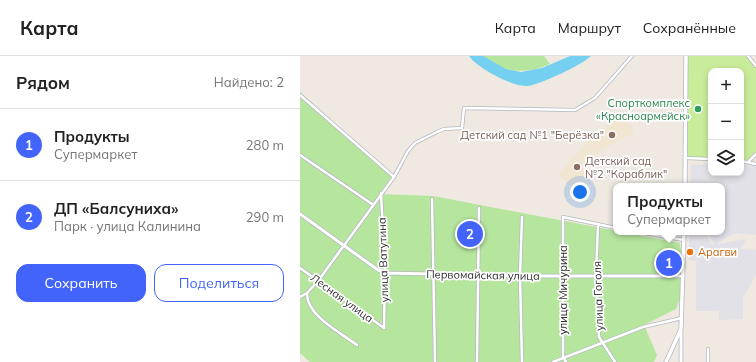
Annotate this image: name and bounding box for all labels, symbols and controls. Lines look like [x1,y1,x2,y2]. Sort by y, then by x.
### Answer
text: Карта [20,16,78,40]
text: Карта [495,19,536,37]
text: Маршрут [558,19,621,37]
text: Сохранённые [643,19,736,37]
map controls [708,68,744,176]
button: + [708,68,744,104]
text: Рядом [16,72,70,93]
text: Найдено: 2 [214,74,284,90]
place label: Спорткомплекс «Красноармейск» [596,96,690,123]
marker: Спорткомплекс «Красноармейск» [693,104,703,114]
button: − [708,104,744,140]
text: Продукты [54,127,130,146]
place label: Детский сад №1 "Берёзка" [460,128,604,142]
marker: Детский сад №1 "Берёзка" [607,130,617,140]
text: 1 [25,137,33,153]
text: 280 m [246,137,284,153]
button: layers [708,140,744,176]
text: Супермаркет [54,146,137,162]
place label: Детский сад №2 "Кораблик" [585,154,667,181]
marker: Детский сад №2 "Кораблик" [572,162,582,172]
your location [570,182,590,202]
popup [613,183,725,235]
text: Продукты [627,192,703,211]
text: ДП «Балсуниха» [54,199,178,218]
text: 2 [25,209,33,225]
text: 290 m [246,209,284,225]
text: Супермаркет [627,211,711,227]
street label: улица Ватутина [375,217,391,303]
text: Парк · улица Калинина [54,218,201,234]
pin: 2 [457,219,483,249]
street label: улица Мичурина [556,245,570,335]
place label: Арагви [698,245,737,259]
marker: Арагви [685,247,695,257]
pin: 1 [656,248,682,278]
street label: улица Гоголя [590,261,606,331]
button: Сохранить [16,264,146,302]
button: Поделиться [154,264,284,302]
street label: Первомайская улица [426,267,540,283]
street label: Лесная улица [308,271,376,325]

